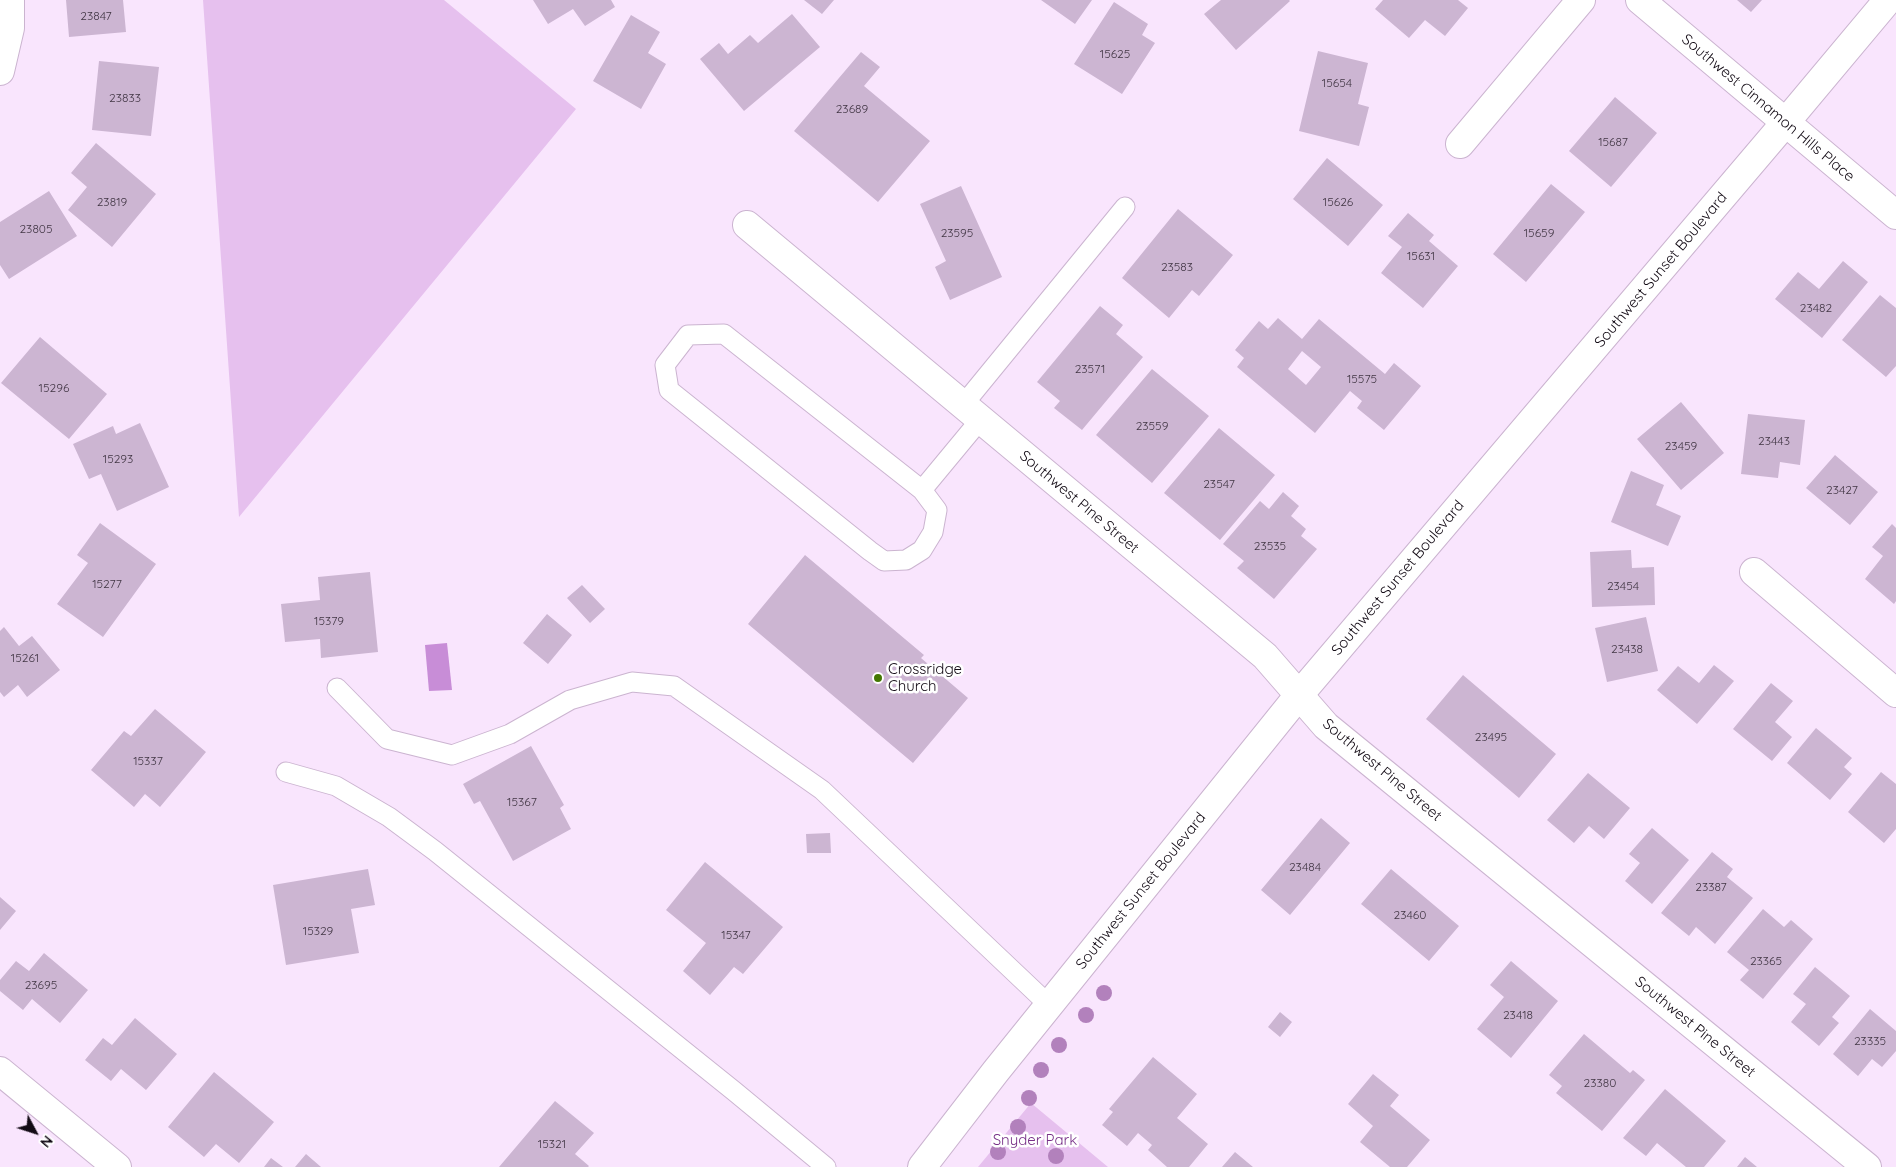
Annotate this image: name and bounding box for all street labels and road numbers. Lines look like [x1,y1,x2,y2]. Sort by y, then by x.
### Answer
street label: Southwest Cinnamon Hills Place [1678,30,1858,186]
street label: Southwest Sunset Boulevard [1591,189,1731,351]
street label: Southwest Pine Street [1016,447,1142,557]
street label: Southwest Sunset Boulevard [1328,497,1468,659]
street label: Southwest Pine Street [1319,715,1445,825]
street label: Southwest Sunset Boulevard [1072,809,1210,973]
street label: Southwest Pine Street [1631,973,1759,1081]

